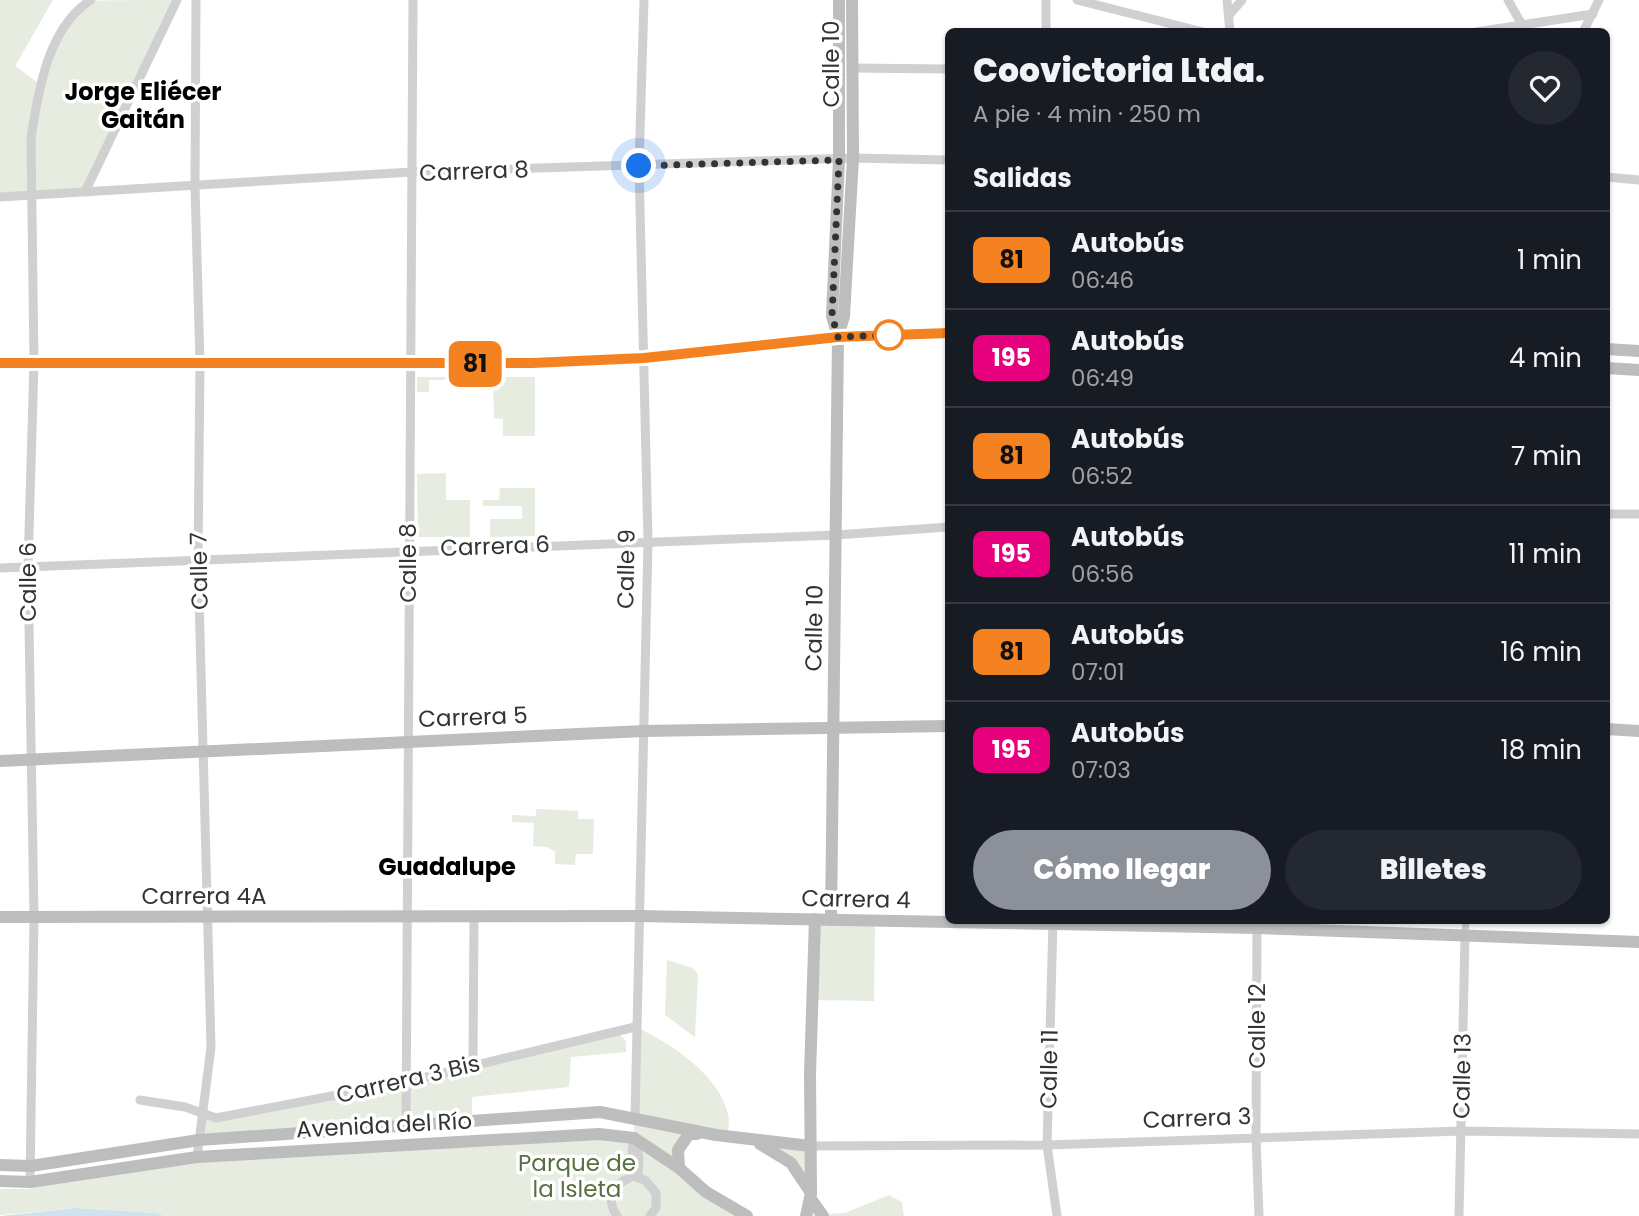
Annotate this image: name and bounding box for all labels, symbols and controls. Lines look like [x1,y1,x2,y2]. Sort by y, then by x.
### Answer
street label: Calle 10 [815,21,847,107]
text: Coovictoria Ltda. [973,47,1265,94]
button: heart [1508,51,1582,125]
district label: Jorge Eliécer Gaitán [64,75,222,136]
text: A pie · 4 min · 250 m [973,98,1201,130]
your location [621,148,656,183]
street label: Carrera 8 [419,153,529,189]
text: Salidas [973,160,1072,196]
text: Autobús [1071,225,1185,261]
text: 1 min [1517,242,1582,278]
text: 81 [999,243,1024,276]
text: 06:46 [1071,264,1134,296]
unlabelled marker [874,320,904,350]
text: Autobús [1071,323,1185,359]
text: 4 min [1509,340,1582,376]
line badge: 81 [444,341,506,387]
text: 195 [992,341,1031,374]
text: 81 [463,347,487,380]
text: 06:49 [1071,362,1134,394]
text: Autobús [1071,421,1185,457]
text: 7 min [1511,438,1582,474]
text: 81 [999,439,1024,472]
text: 06:52 [1071,460,1133,492]
text: Autobús [1071,519,1185,555]
street label: Calle 8 [392,523,424,603]
street label: Carrera 6 [440,528,550,564]
street label: Calle 9 [609,529,643,609]
street label: Calle 7 [182,532,216,610]
text: 11 min [1509,536,1582,572]
text: 195 [992,537,1031,570]
street label: Calle 6 [12,542,44,622]
text: 06:56 [1071,558,1134,590]
street label: Calle 10 [797,584,831,672]
text: Autobús [1071,617,1185,653]
text: 16 min [1500,634,1582,670]
text: 81 [999,635,1024,668]
text: 07:01 [1071,656,1125,688]
street label: Carrera 5 [418,699,528,735]
text: Autobús [1071,715,1185,751]
text: 18 min [1501,732,1582,768]
text: 195 [992,733,1031,766]
text: 07:03 [1071,754,1131,786]
button: Cómo llegar [973,830,1271,910]
button: Billetes [1285,830,1582,910]
district label: Guadalupe [378,850,516,883]
street label: Carrera 4A [142,880,266,912]
street label: Carrera 4 [801,882,911,916]
street label: Calle 12 [1241,983,1273,1069]
street label: Calle 11 [1032,1029,1066,1109]
street label: Calle 13 [1445,1033,1479,1119]
street label: Carrera 3 Bis [333,1047,483,1111]
street label: Carrera 3 [1142,1100,1252,1136]
street label: Avenida del Río [295,1104,473,1146]
park label: Parque de la Isleta [518,1147,636,1205]

